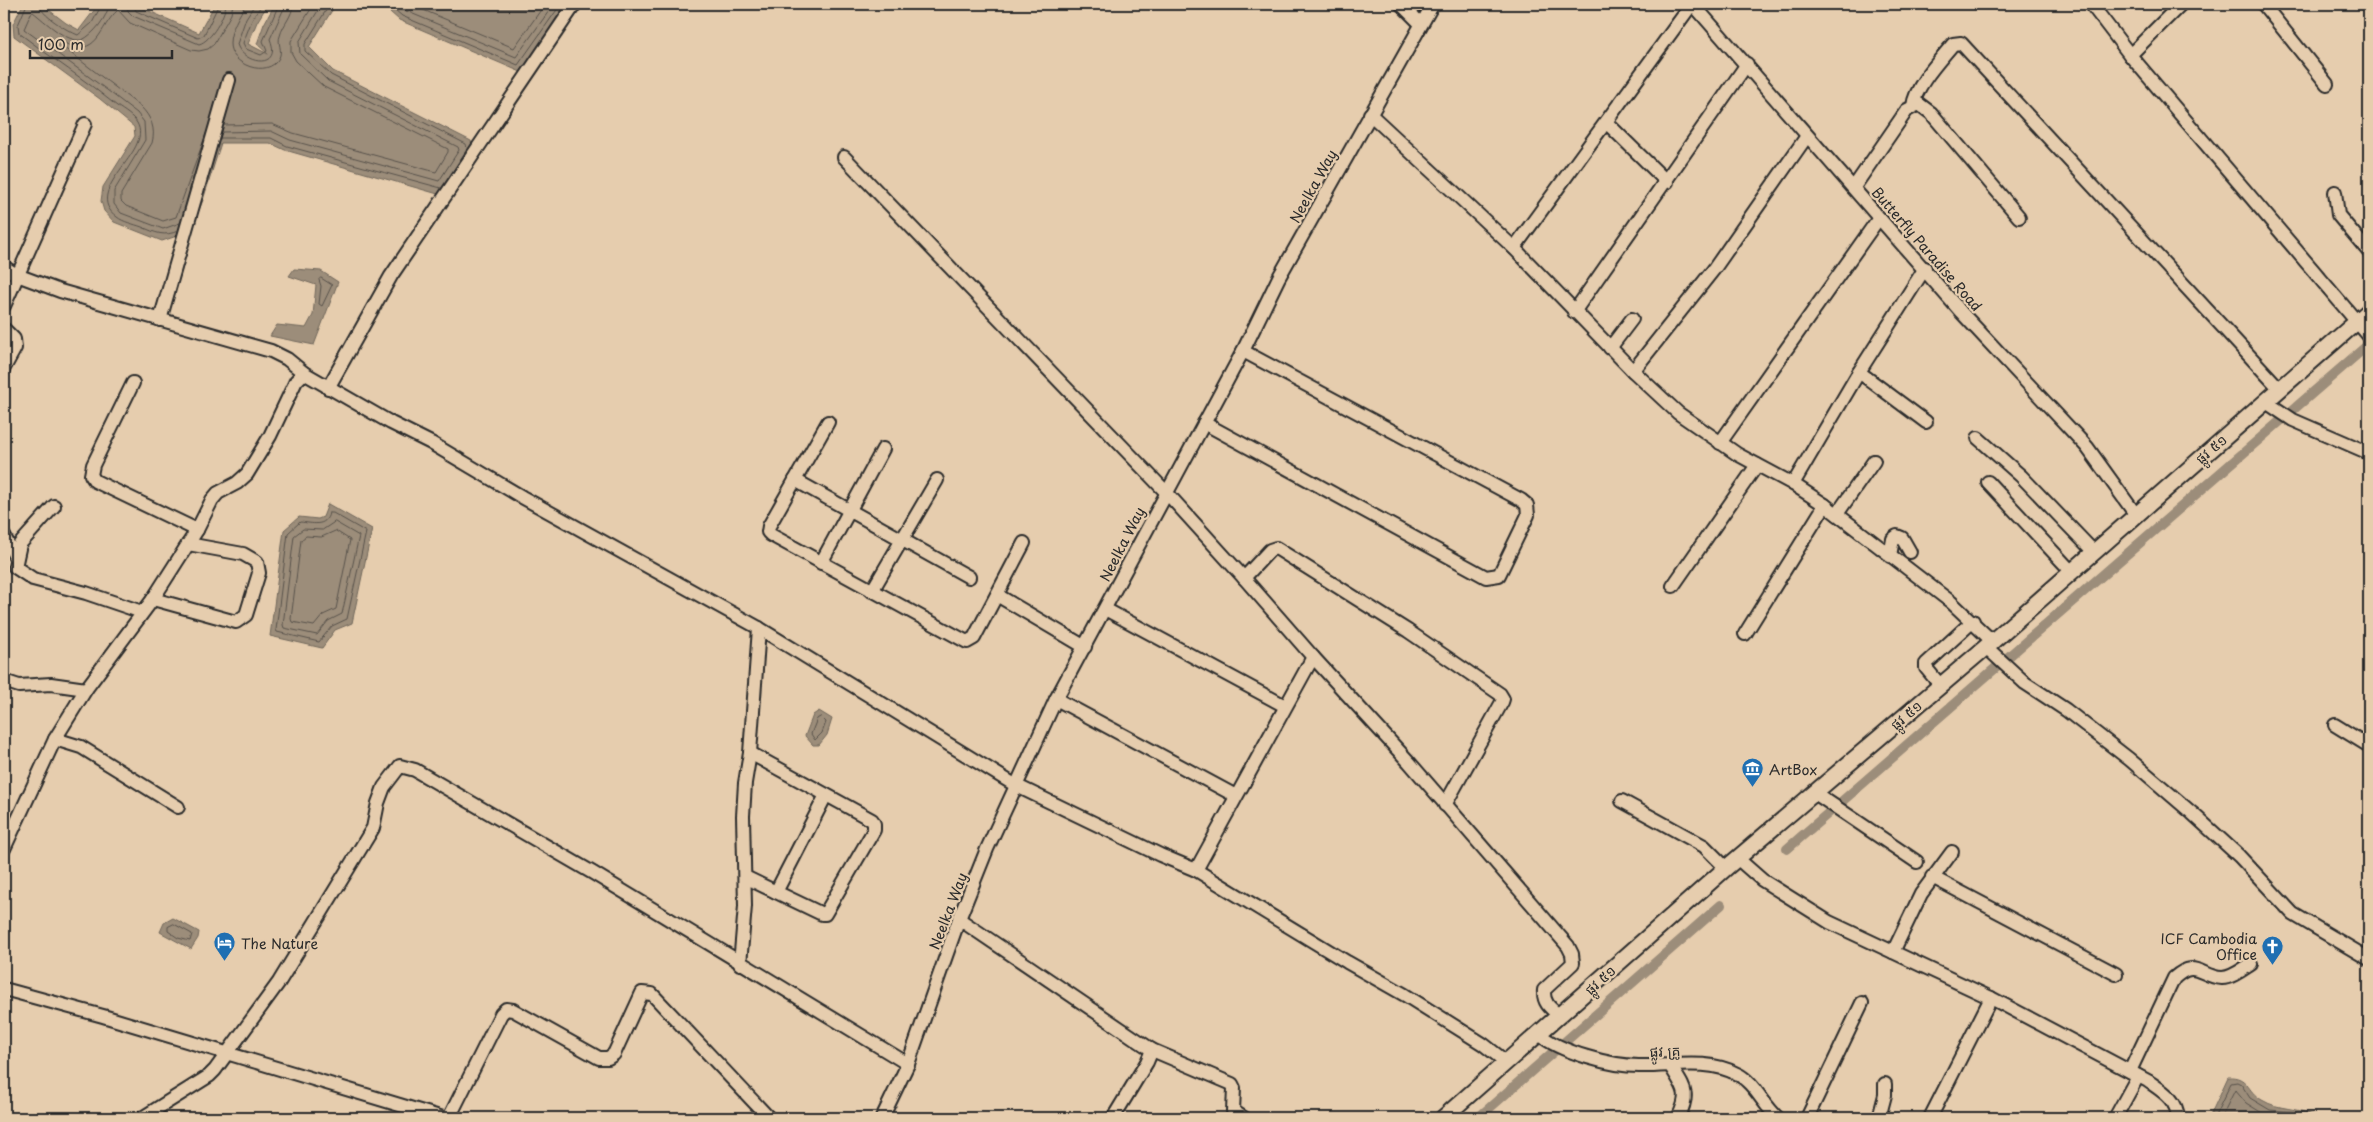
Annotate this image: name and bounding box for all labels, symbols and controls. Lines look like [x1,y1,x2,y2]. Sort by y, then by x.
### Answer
scale bar [30,28,172,60]
text: 100 m [38,32,84,55]
street label: Neelka Way [1284,145,1342,227]
street label: Butterfly Paradise Road [1867,182,1987,316]
street label: ផ្លូវ ៥១ [2191,429,2233,470]
street label: Neelka Way [1094,503,1150,585]
street label: ផ្លូវ ៥១ [1886,695,1928,736]
museum icon: ArtBox [1741,757,1765,788]
place label: ArtBox [1769,759,1818,780]
street label: Neelka Way [924,869,972,953]
place label: ICF Cambodia Office [2161,928,2257,965]
hotel icon: The Nature [213,931,237,962]
place label: The Nature [241,933,318,954]
church icon: ICF Cambodia Office [2261,934,2285,965]
street label: ផ្លូវ ៥១ [1580,960,1622,1001]
street label: ផ្លូវ គ្រូ [1649,1040,1681,1064]

